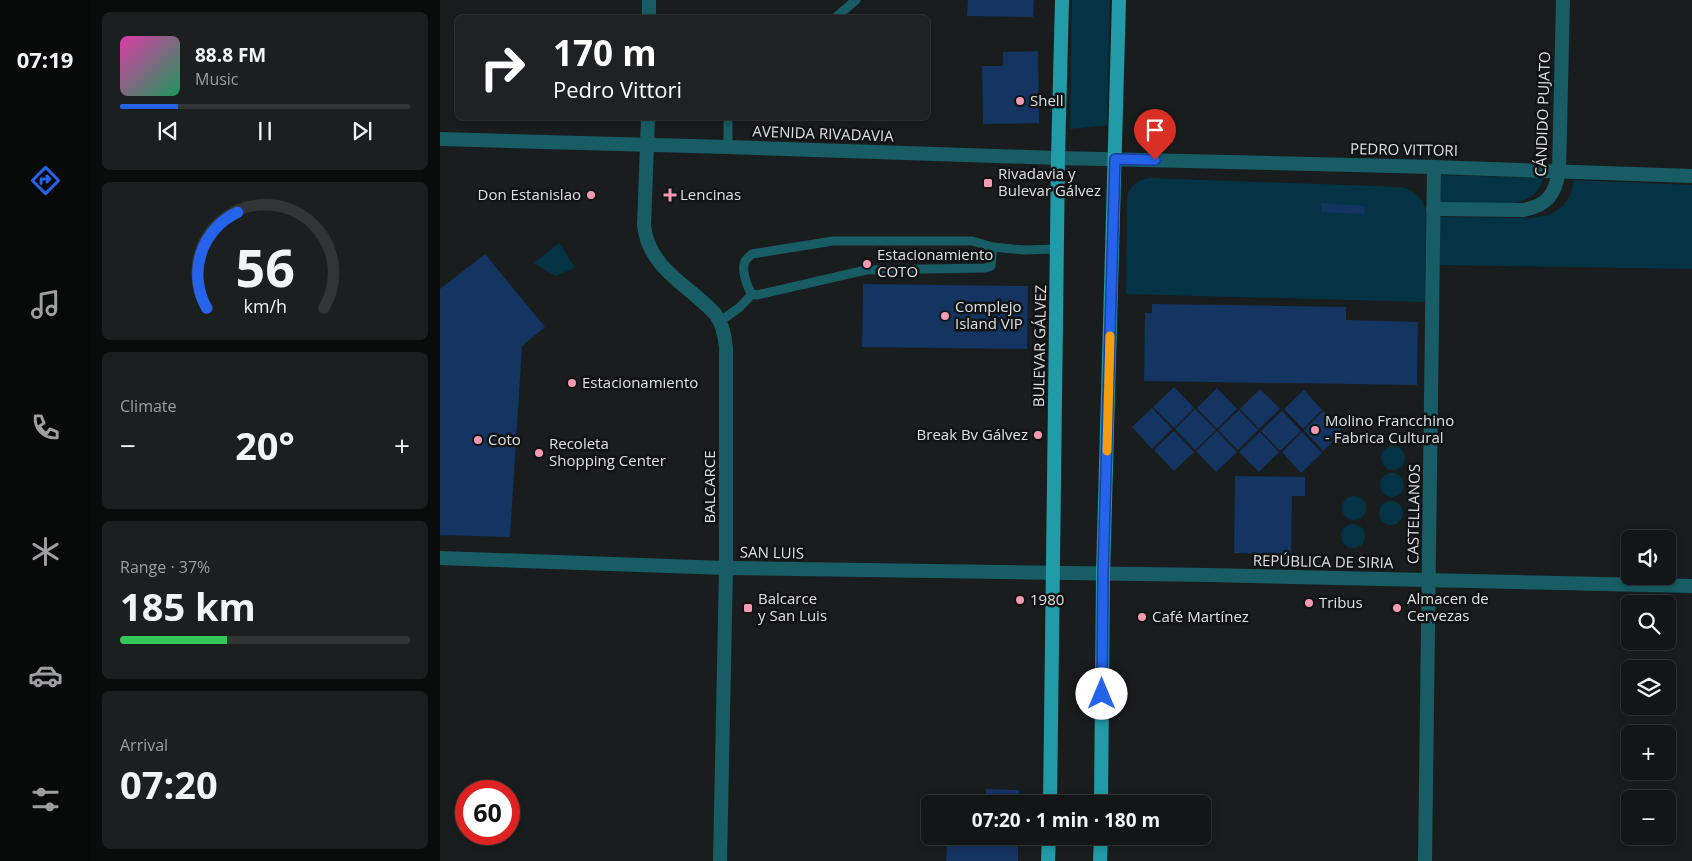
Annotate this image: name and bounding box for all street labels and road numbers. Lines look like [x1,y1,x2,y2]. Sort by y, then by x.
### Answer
street label: CÁNDIDO PUJATO [1530,51,1554,177]
street label: AVENIDA RIVADAVIA [752,121,895,145]
street label: PEDRO VITTORI [1350,138,1458,160]
street label: BULEVAR GÁLVEZ [1028,285,1050,407]
street label: BALCARCE [699,451,719,523]
street label: CASTELLANOS [1402,464,1424,564]
street label: SAN LUIS [740,541,804,563]
street label: REPÚBLICA DE SIRIA [1253,550,1394,572]

